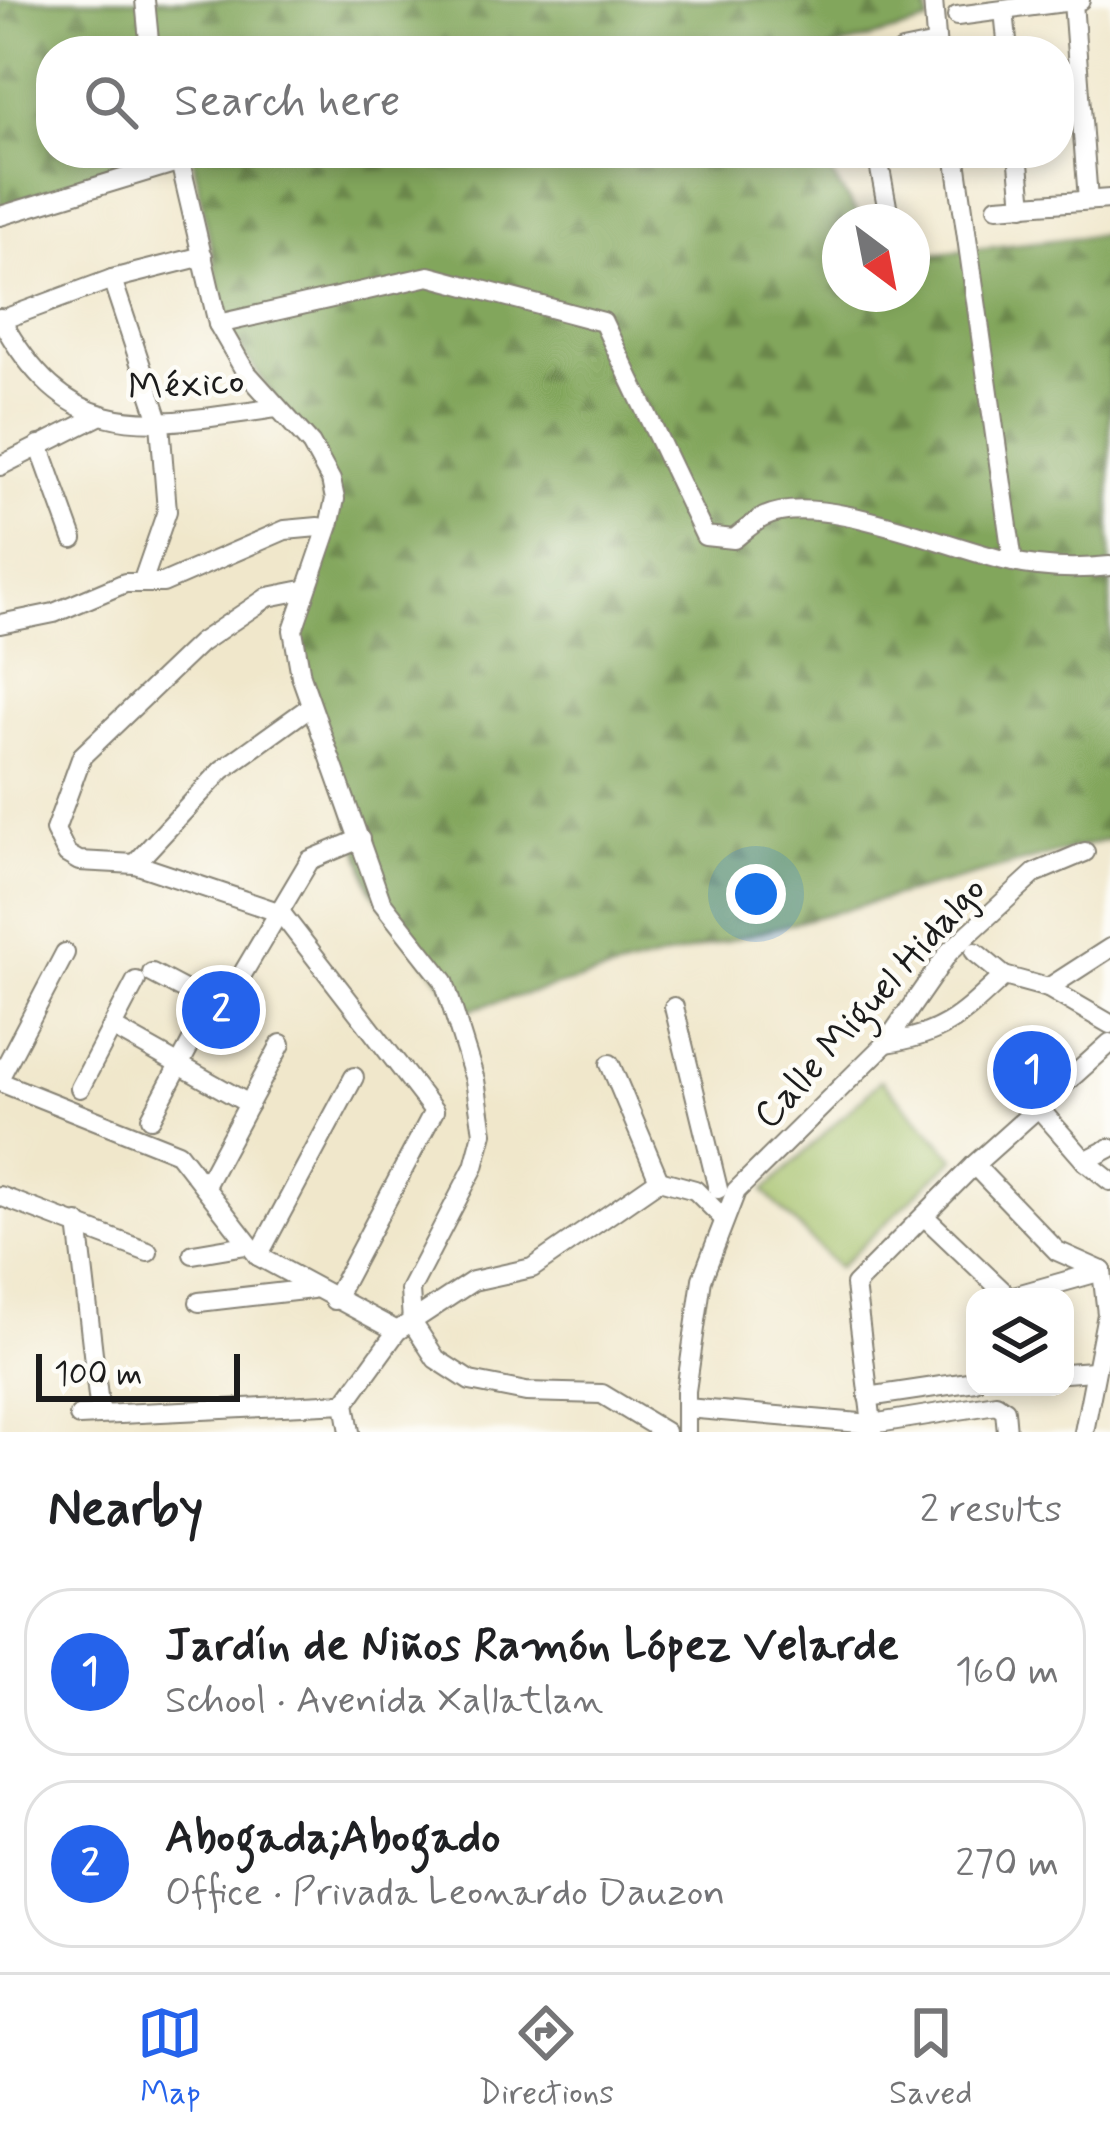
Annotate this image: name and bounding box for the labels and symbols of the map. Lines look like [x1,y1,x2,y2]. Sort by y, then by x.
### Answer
north arrow [822,204,930,312]
street label: México [126,356,246,415]
your location [726,864,786,924]
street label: Calle Miguel Hidalgo [743,866,1000,1143]
pin: 2 [182,965,260,1055]
pin: 1 [993,1025,1071,1115]
scale bar [36,1348,240,1401]

